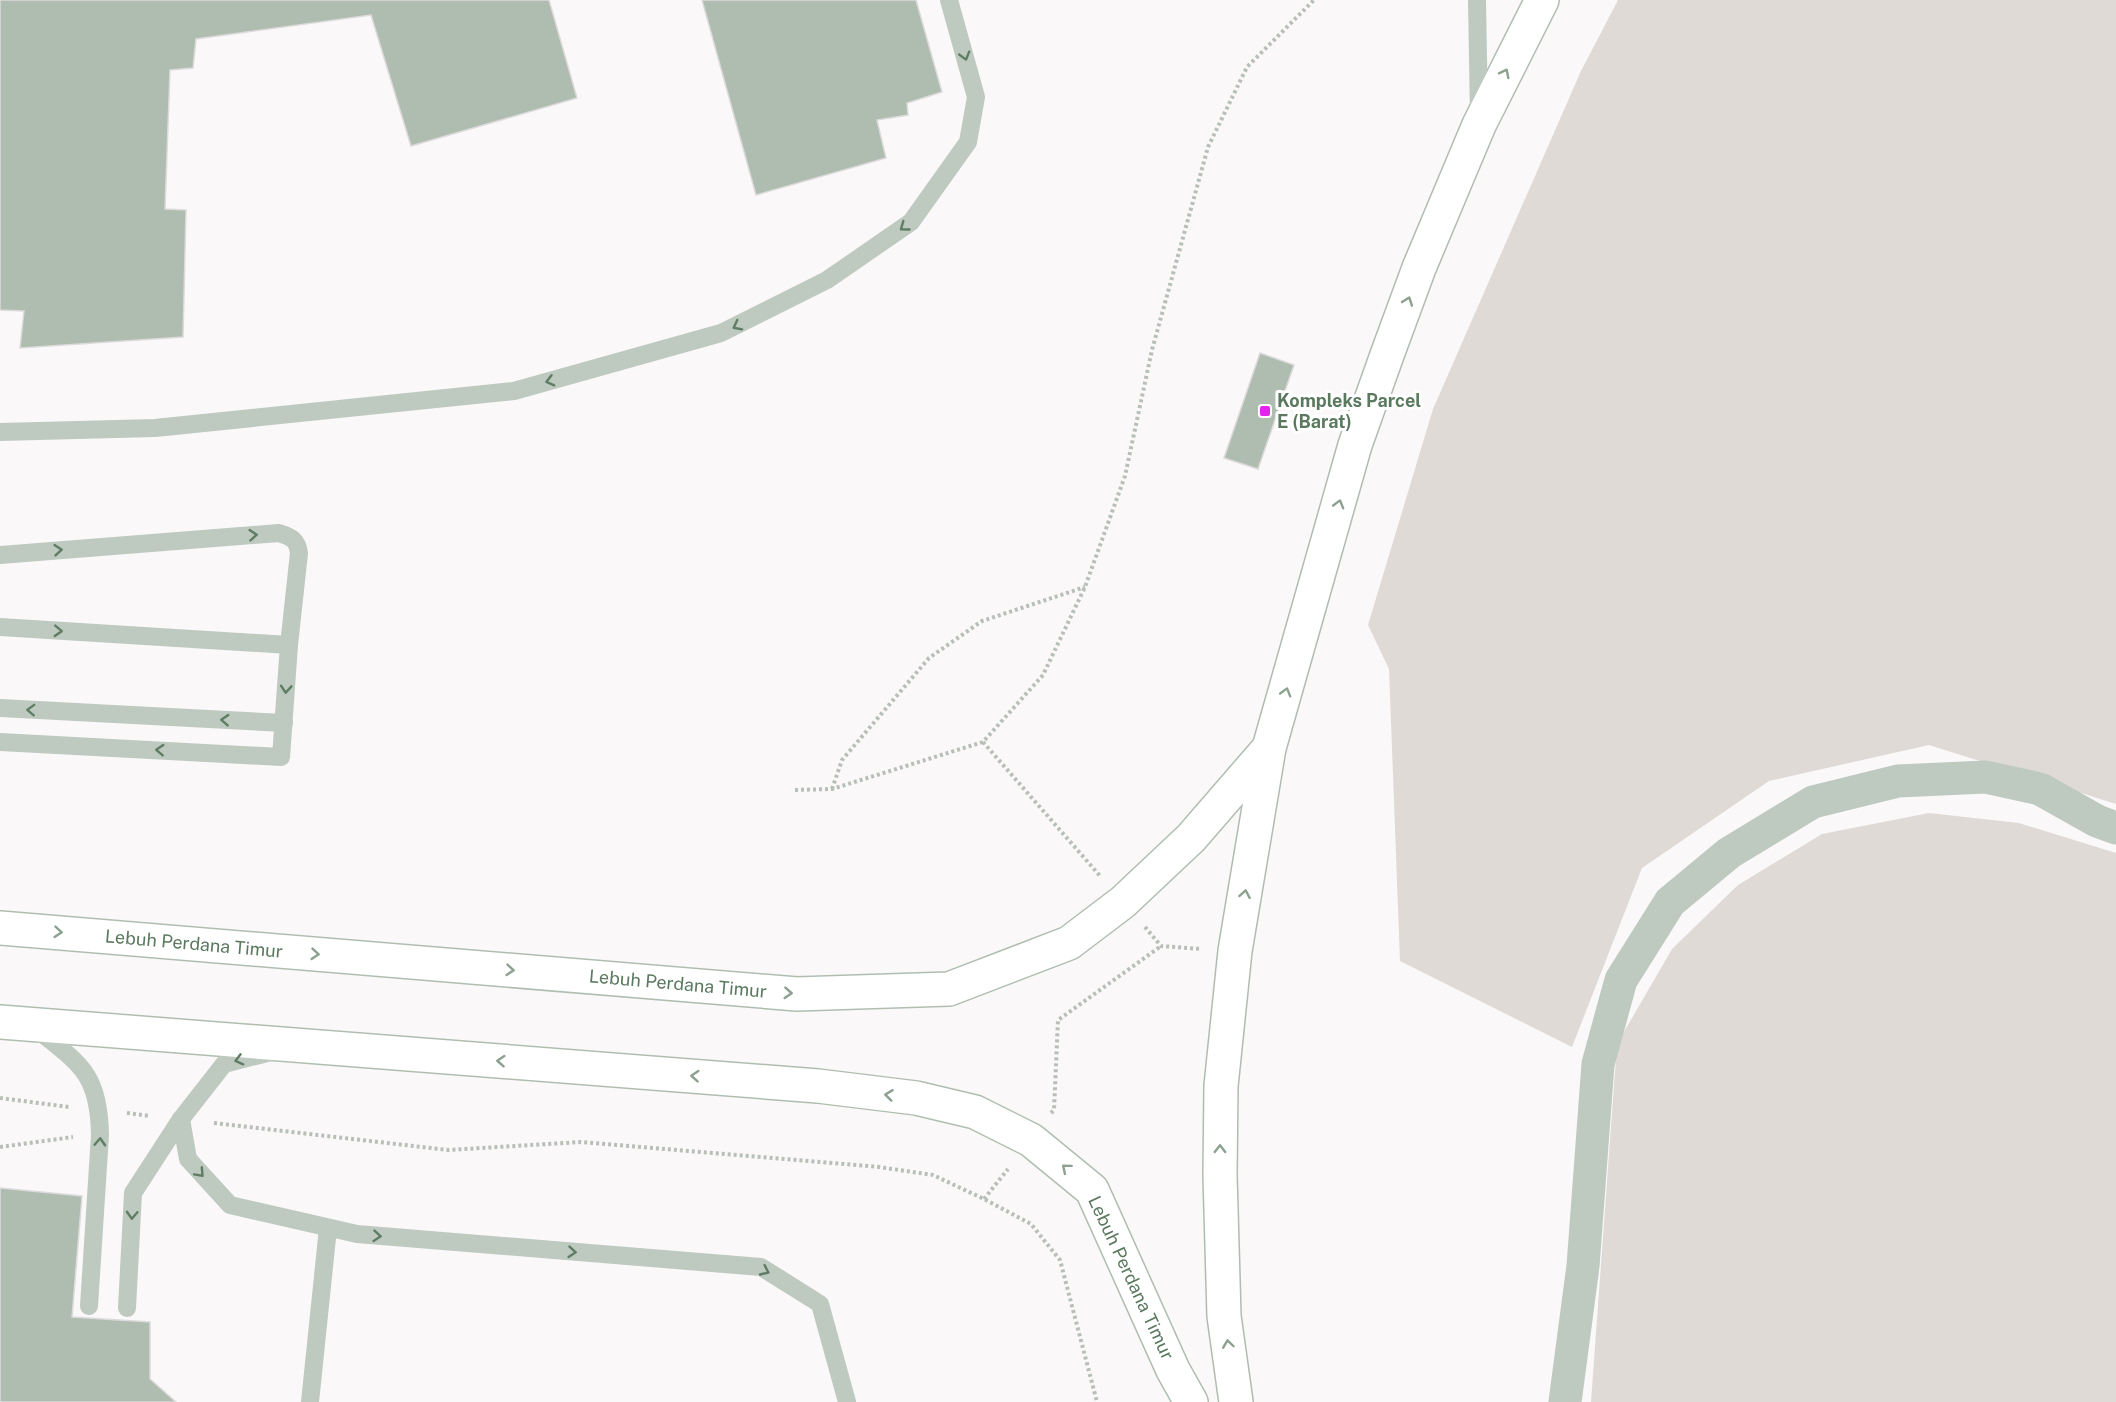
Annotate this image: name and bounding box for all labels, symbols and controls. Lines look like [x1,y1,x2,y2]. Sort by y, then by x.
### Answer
one-way arrow [958,50,970,61]
one-way arrow [1498,69,1510,80]
one-way arrow [900,220,911,231]
one-way arrow [1400,296,1413,306]
one-way arrow [732,318,743,330]
one-way arrow [545,374,556,386]
place label: Kompleks Parcel E (Barat) [1277,390,1421,432]
marker: Kompleks Parcel E (Barat) [1258,404,1272,418]
one-way arrow [1331,499,1344,509]
one-way arrow [248,529,257,542]
one-way arrow [54,544,63,557]
one-way arrow [54,624,63,637]
one-way arrow [280,685,293,694]
one-way arrow [1279,687,1291,698]
one-way arrow [26,703,35,716]
one-way arrow [221,714,230,727]
one-way arrow [156,744,165,757]
one-way arrow [1238,889,1251,899]
street label: Lebuh Perdana Timur [104,925,284,962]
one-way arrow [54,926,63,939]
one-way arrow [311,947,320,960]
one-way arrow [505,963,514,976]
street label: Lebuh Perdana Timur [588,965,768,1002]
one-way arrow [783,986,792,999]
one-way arrow [234,1053,244,1066]
one-way arrow [496,1055,505,1068]
one-way arrow [690,1070,699,1083]
one-way arrow [884,1089,894,1102]
one-way arrow [93,1138,106,1147]
one-way arrow [1214,1145,1227,1154]
one-way arrow [1062,1164,1073,1175]
one-way arrow [193,1166,204,1176]
street label: Lebuh Perdana Timur [1084,1192,1179,1363]
one-way arrow [125,1210,138,1219]
one-way arrow [373,1229,382,1242]
one-way arrow [567,1245,576,1258]
one-way arrow [759,1264,770,1276]
one-way arrow [1223,1339,1235,1349]

